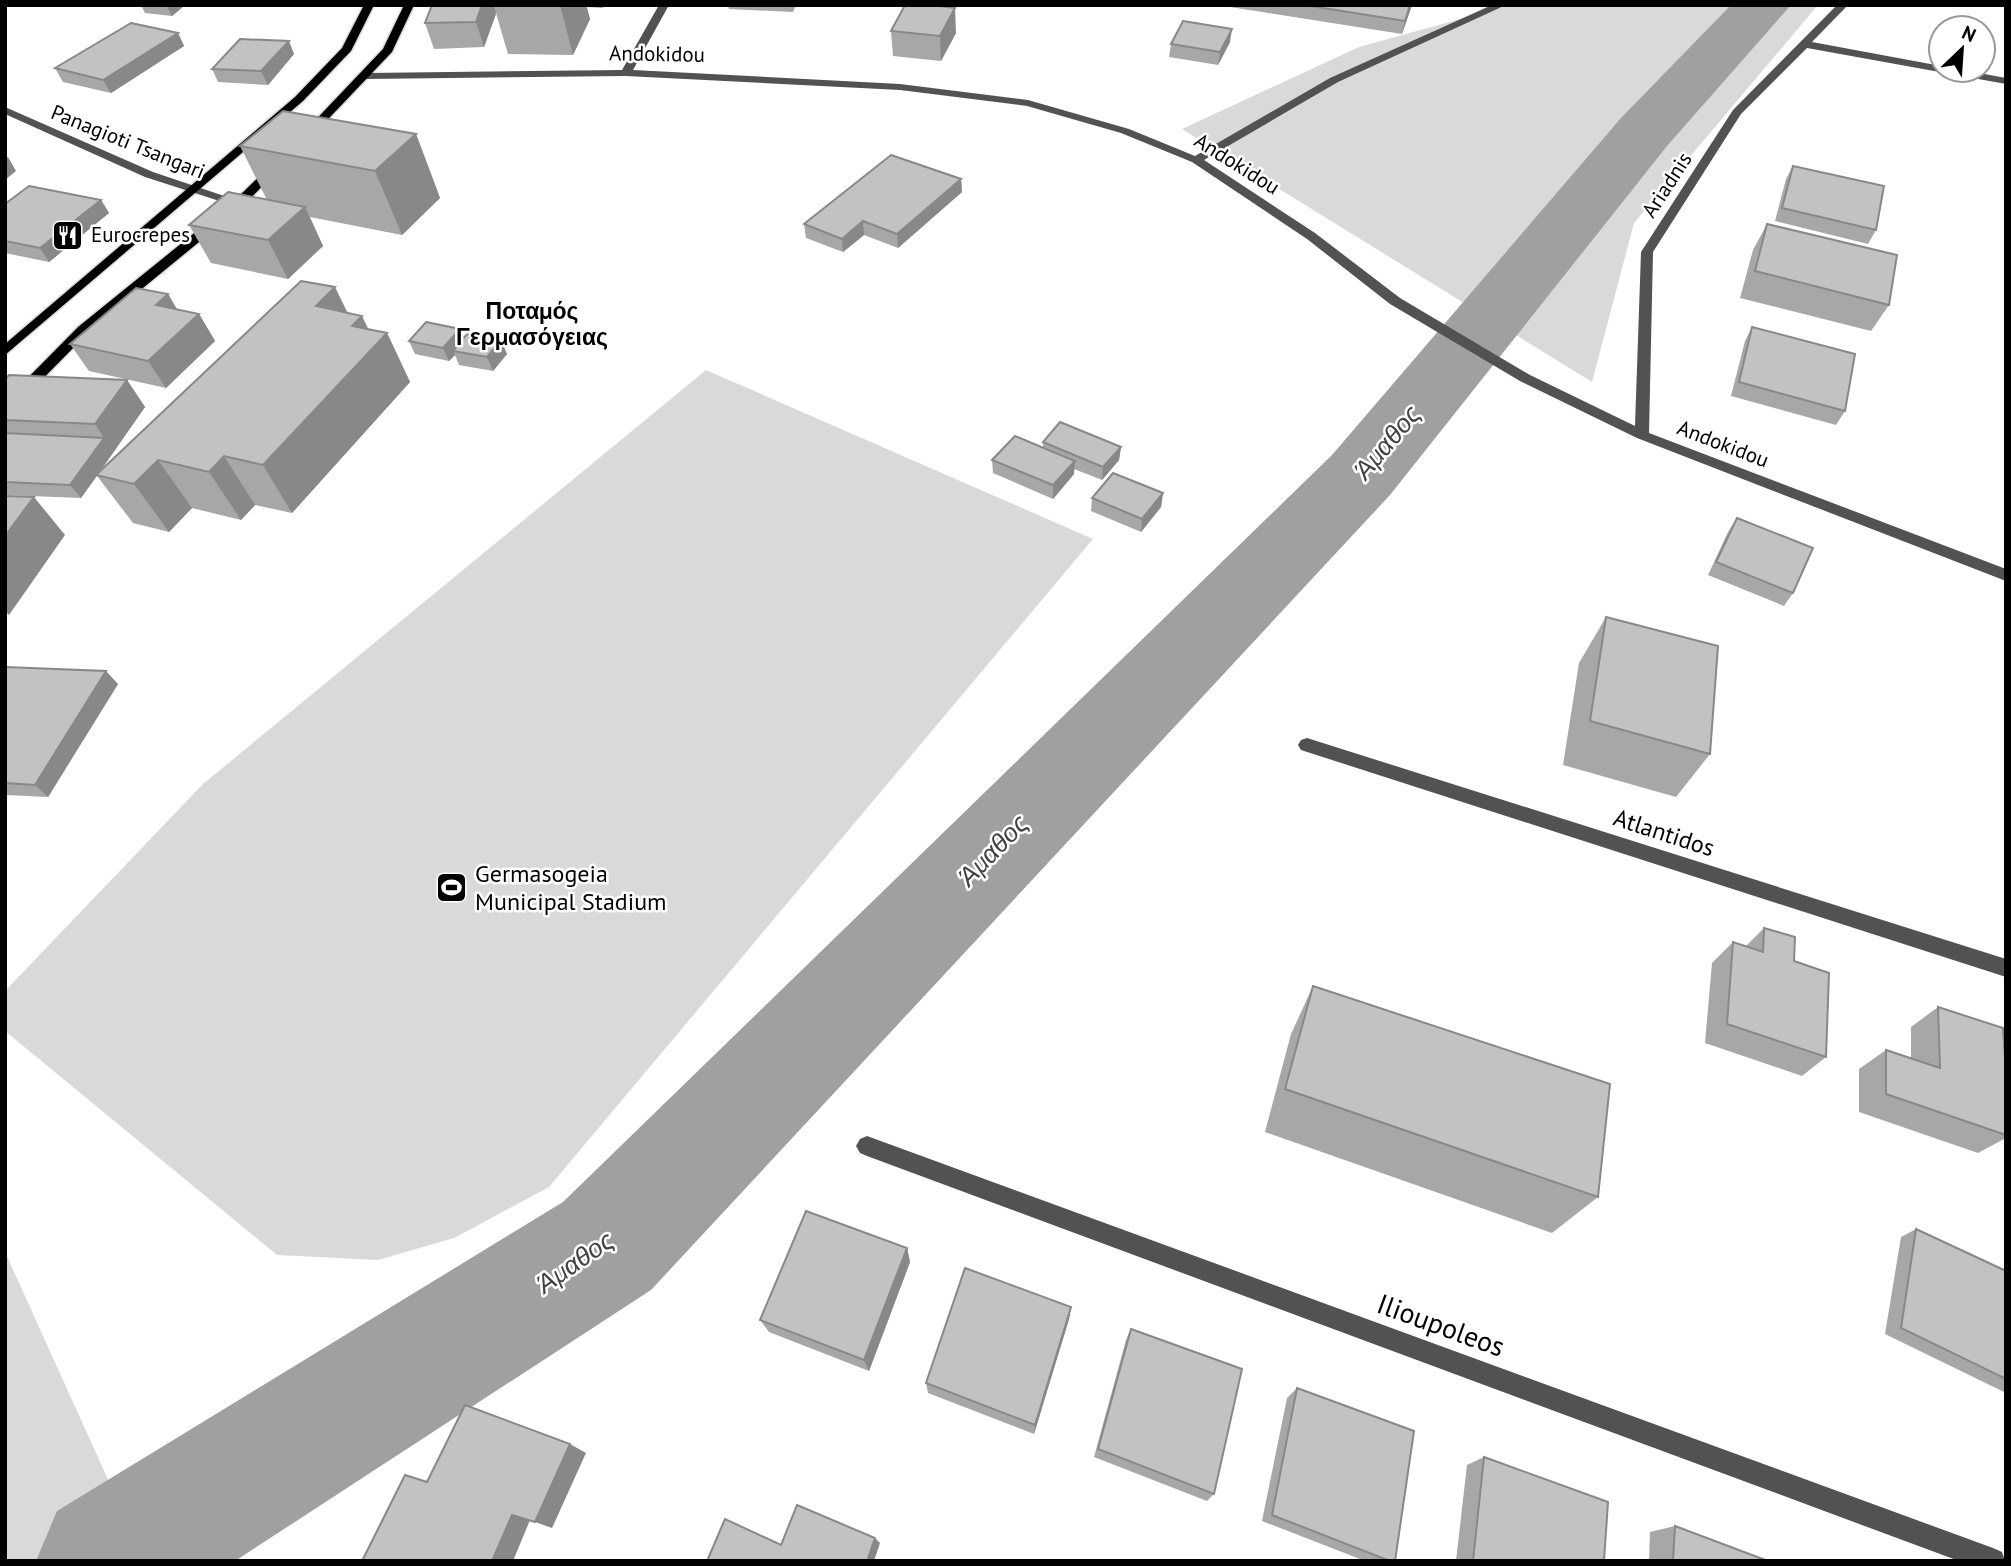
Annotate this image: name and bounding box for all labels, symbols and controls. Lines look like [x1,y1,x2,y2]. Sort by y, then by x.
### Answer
north arrow [1927,14,1997,84]
text: N [1958,20,1980,47]
street label: Andokidou [609,39,705,68]
street label: Panagioti Tsangari [47,98,209,185]
street label: Andokidou [1189,127,1285,200]
street label: Ariadnis [1635,147,1698,223]
restaurant icon: Eurocrepes [51,218,85,252]
place label: Eurocrepes [91,221,190,248]
district label: Ποταμός Γερμασόγειας [456,296,608,351]
water label: Άμαθος [1345,397,1427,487]
street label: Andokidou [1674,414,1773,473]
street label: Atlantidos [1610,802,1719,863]
water label: Άμαθος [949,807,1035,894]
place label: Germasogeia Municipal Stadium [475,858,667,917]
sports icon: Germasogeia Municipal Stadium [435,871,469,905]
water label: Άμαθος [528,1223,620,1301]
street label: Ilioupoleos [1372,1284,1510,1365]

